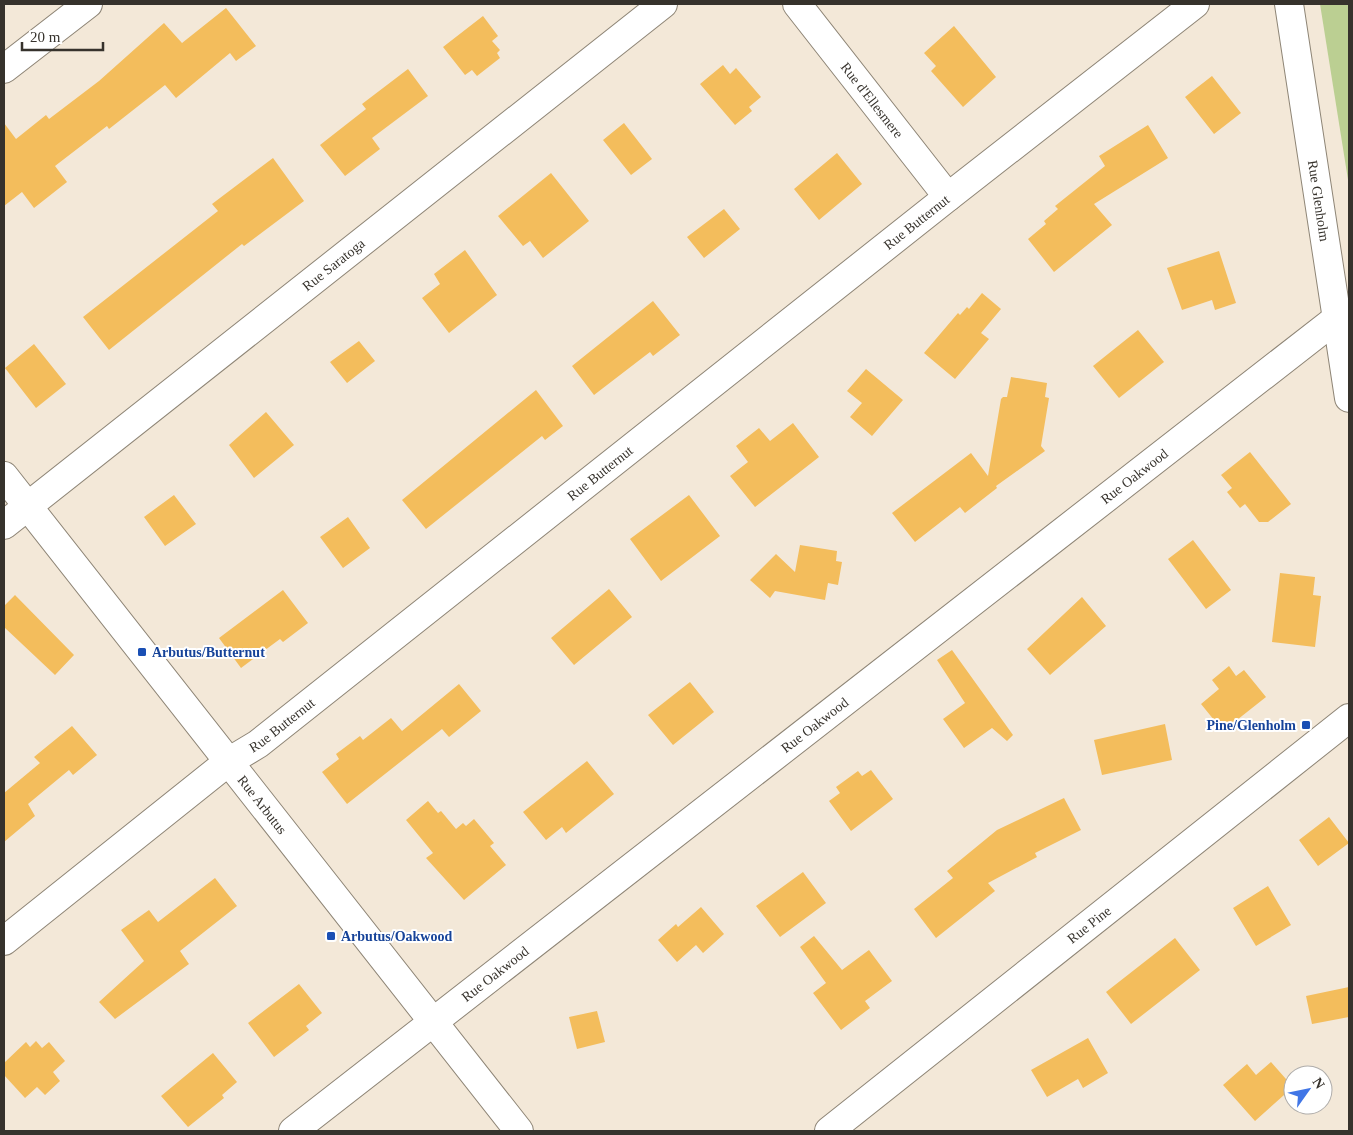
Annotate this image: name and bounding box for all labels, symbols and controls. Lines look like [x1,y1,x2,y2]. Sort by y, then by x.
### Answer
scale bar [22,20,104,52]
text: 20 m [30,29,61,45]
street label: Rue d'Ellesmere [838,60,906,141]
street label: Rue Glenholm [1305,159,1332,243]
street label: Rue Butternut [881,192,952,253]
street label: Rue Saratoga [300,235,368,294]
street label: Rue Butternut [565,443,636,504]
street label: Rue Oakwood [1098,446,1171,507]
place label: Arbutus/Butternut [152,645,265,660]
marker: Arbutus/Butternut [136,646,148,658]
street label: Rue Butternut [247,695,318,756]
street label: Rue Oakwood [779,695,851,756]
place label: Pine/Glenholm [1207,718,1296,733]
marker: Pine/Glenholm [1300,719,1312,731]
street label: Rue Arbutus [234,773,290,837]
street label: Rue Pine [1065,903,1114,947]
place label: Arbutus/Oakwood [341,929,452,944]
marker: Arbutus/Oakwood [325,930,337,942]
street label: Rue Oakwood [459,943,532,1005]
north arrow [1283,1065,1333,1115]
text: N [1309,1075,1328,1092]

